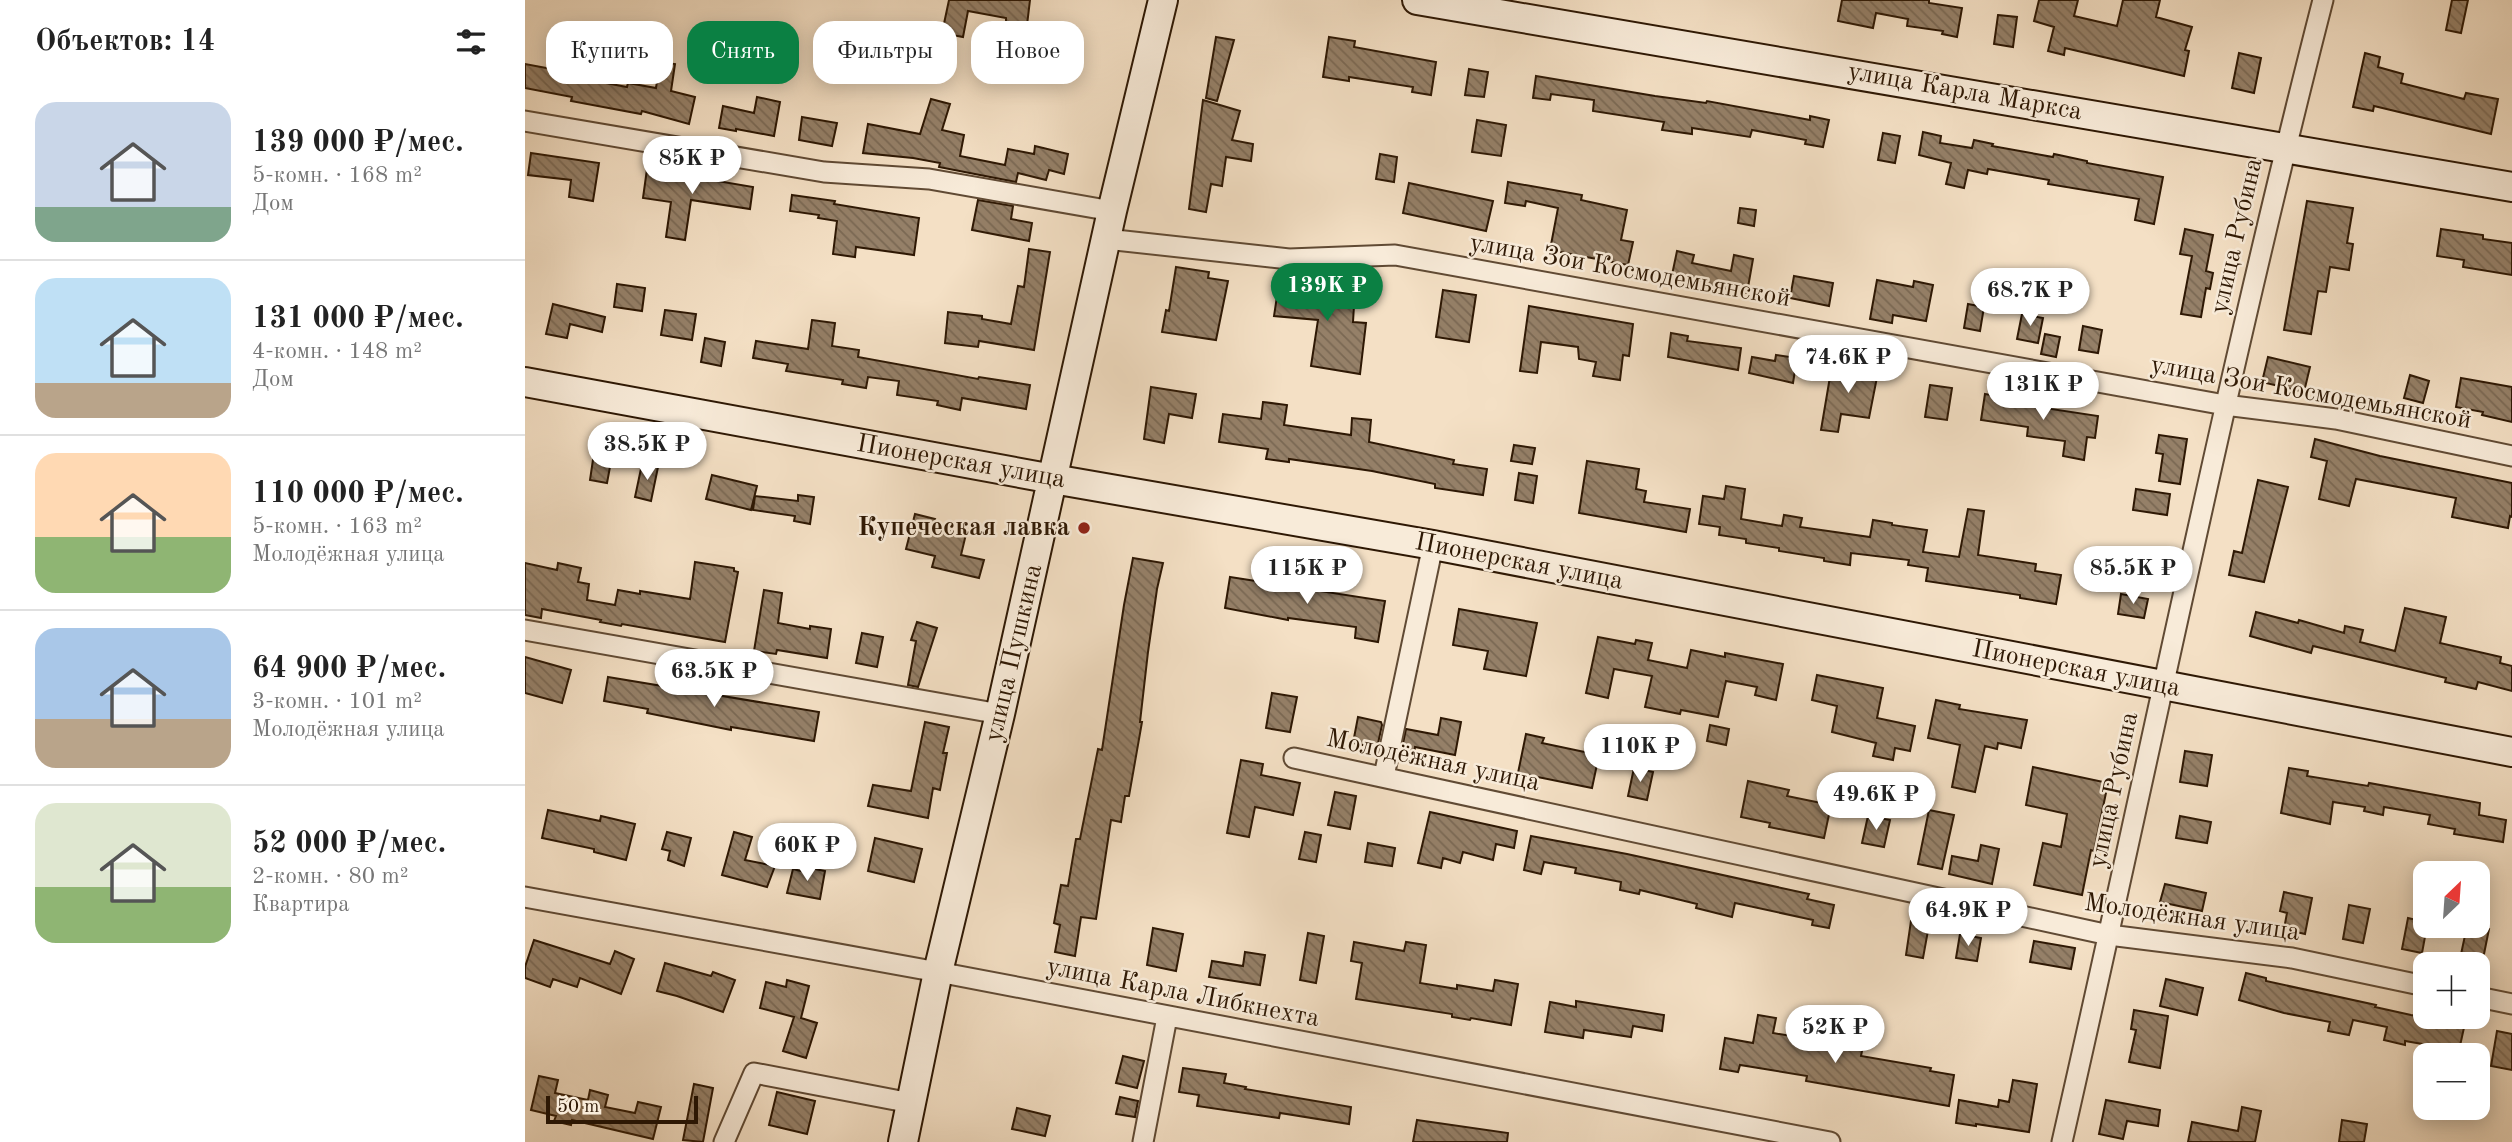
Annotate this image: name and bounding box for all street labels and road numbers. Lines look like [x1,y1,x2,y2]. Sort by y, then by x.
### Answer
street label: улица Карла Маркса [1846,59,2084,125]
street label: улица Рубина [2206,155,2268,317]
street label: улица Зои Космодемьянской [1468,230,1792,312]
street label: улица Зои Космодемьянской [2149,352,2473,434]
street label: Пионерская улица [855,431,1068,493]
street label: Пионерская улица [1413,529,1625,595]
street label: улица Пушкина [981,561,1047,745]
street label: Пионерская улица [1970,636,2182,702]
street label: улица Рубина [2085,709,2143,871]
street label: Молодёжная улица [1324,726,1542,796]
street label: Молодёжная улица [2082,890,2302,946]
street label: улица Карла Либкнехта [1044,954,1322,1032]

